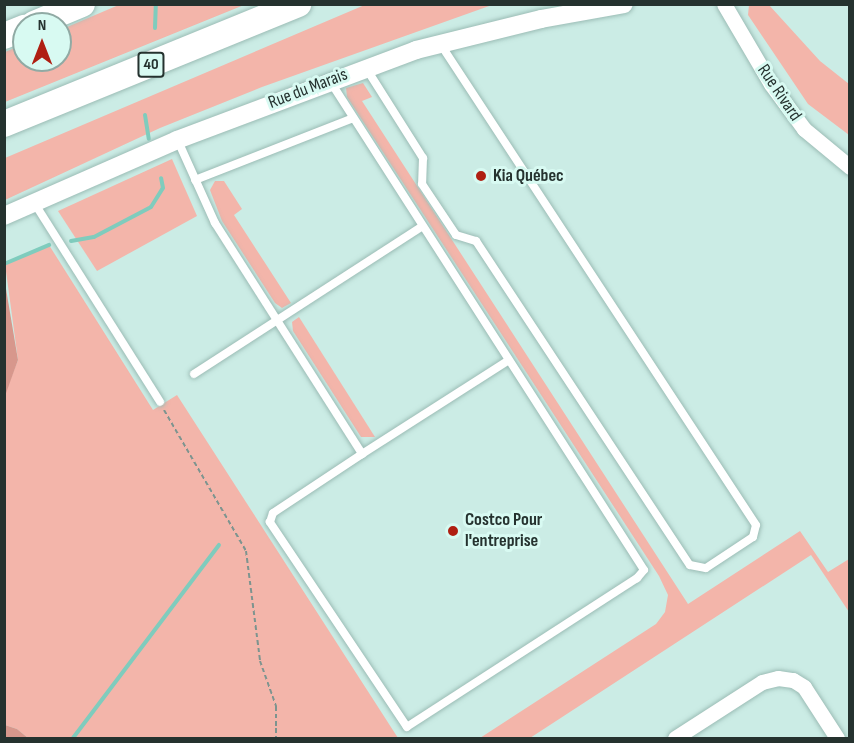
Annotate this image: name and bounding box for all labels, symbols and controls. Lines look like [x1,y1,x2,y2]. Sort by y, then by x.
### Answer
north arrow [12,12,72,72]
text: N [38,16,46,35]
road number: 40 [136,52,166,78]
street label: Rue Rivard [752,61,806,125]
street label: Rue du Marais [265,64,351,114]
place label: Kia Québec [493,165,564,187]
marker: Kia Québec [474,169,488,183]
place label: Costco Pour l'entreprise [465,510,542,552]
marker: Costco Pour l'entreprise [446,524,460,538]

